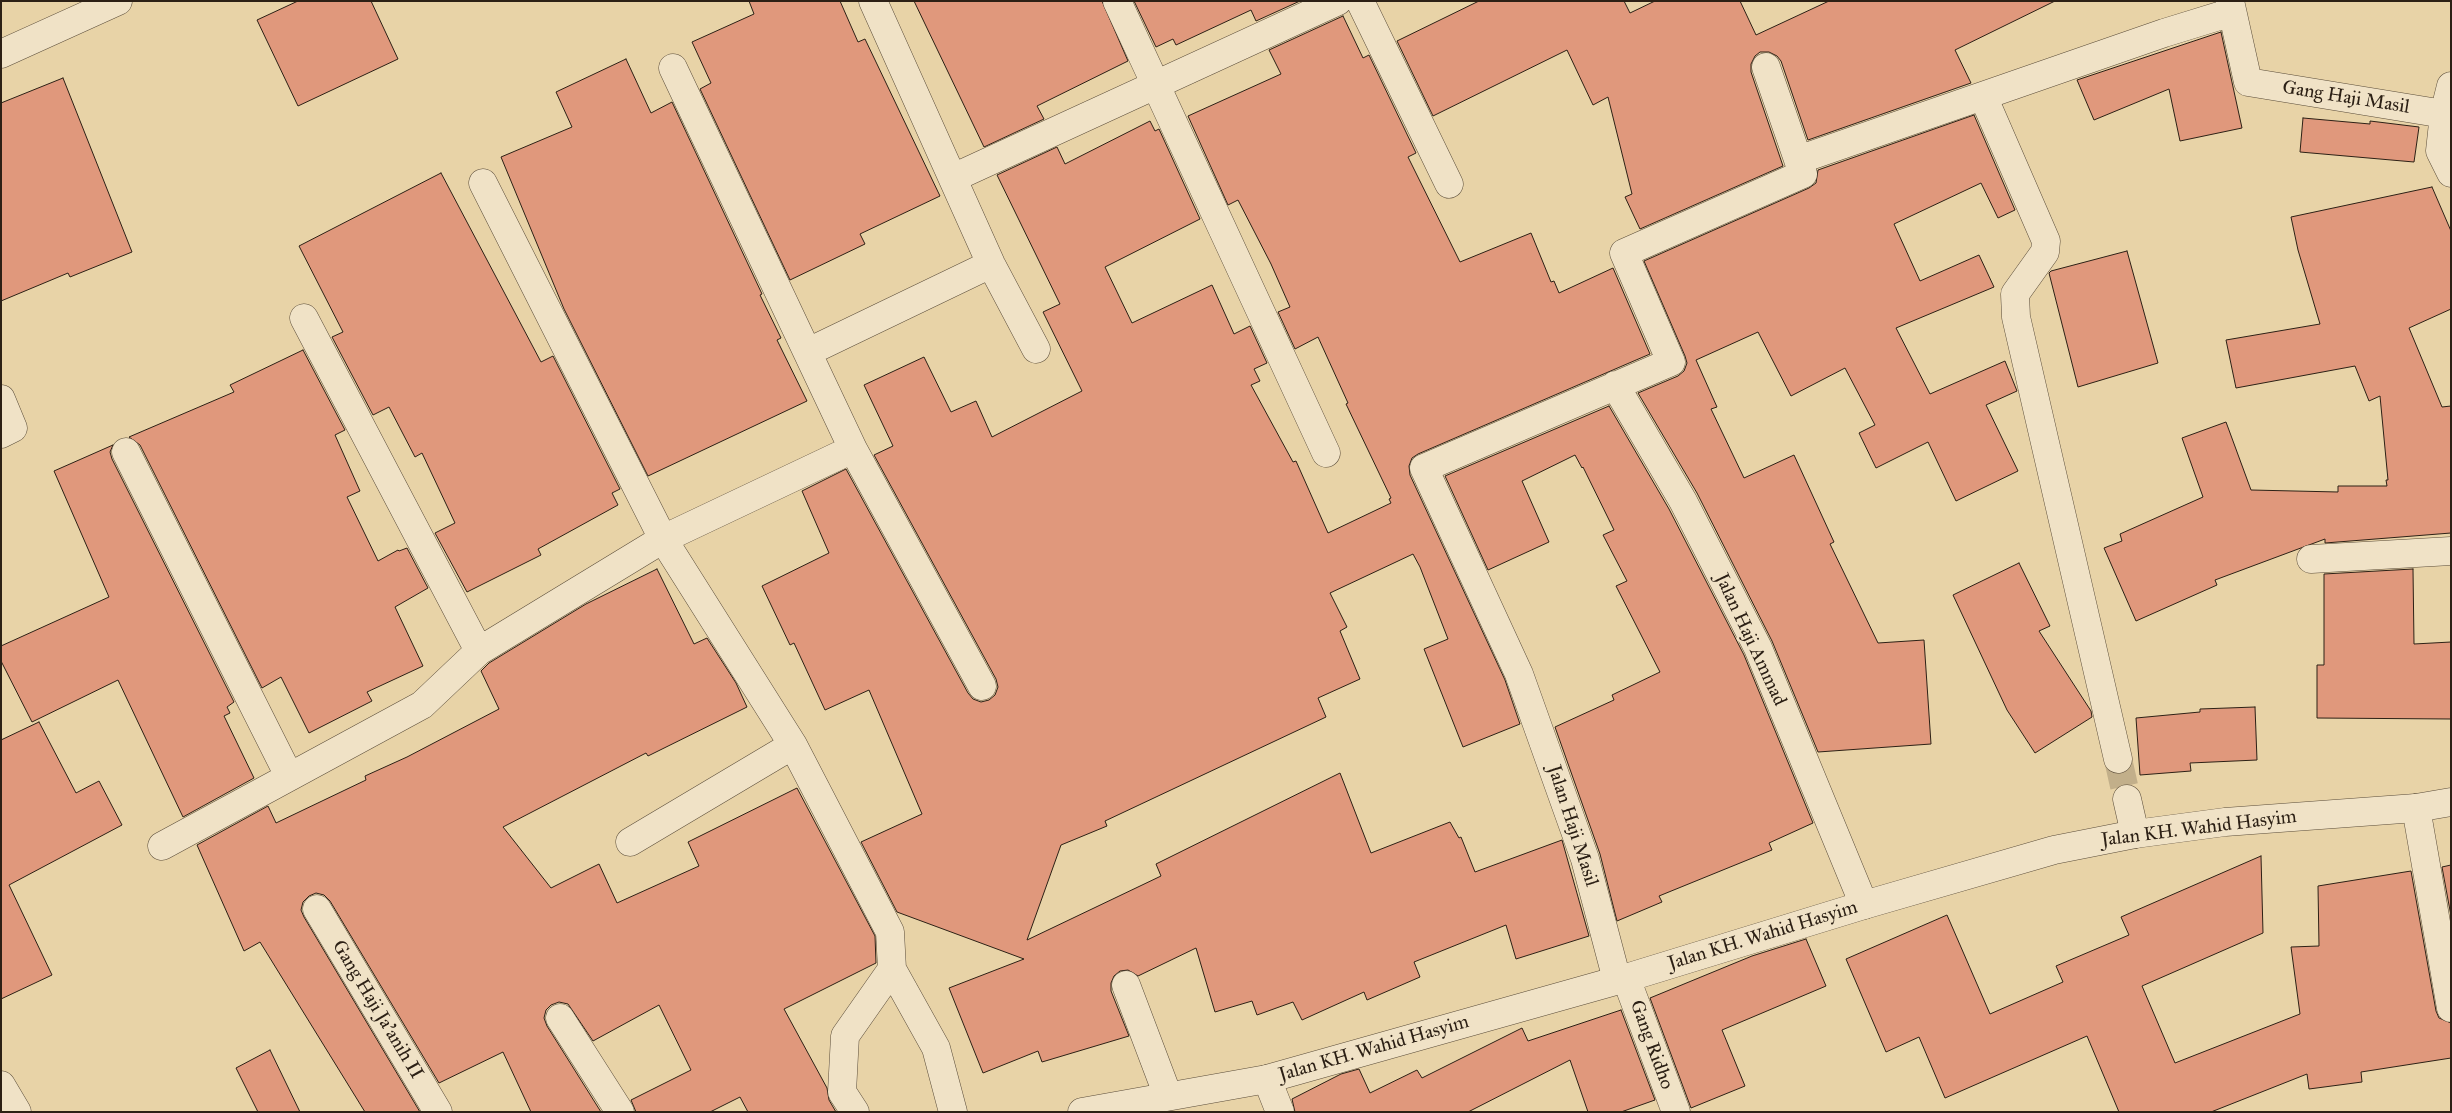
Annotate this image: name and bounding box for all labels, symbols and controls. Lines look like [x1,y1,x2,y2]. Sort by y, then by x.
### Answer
street label: Gang Haji Masil [2281,77,2411,119]
street label: Jalan Haji Ammad [1709,570,1791,710]
street label: Jalan Haji Masil [1542,763,1602,889]
street label: Jalan KH. Wahid Hasyim [2100,806,2298,852]
street label: Jalan KH. Wahid Hasyim [1666,896,1860,976]
street label: Gang Haji Ja'anih II [327,936,427,1084]
street label: Gang Ridho [1624,997,1678,1093]
street label: Jalan KH. Wahid Hasyim [1276,1011,1472,1087]

